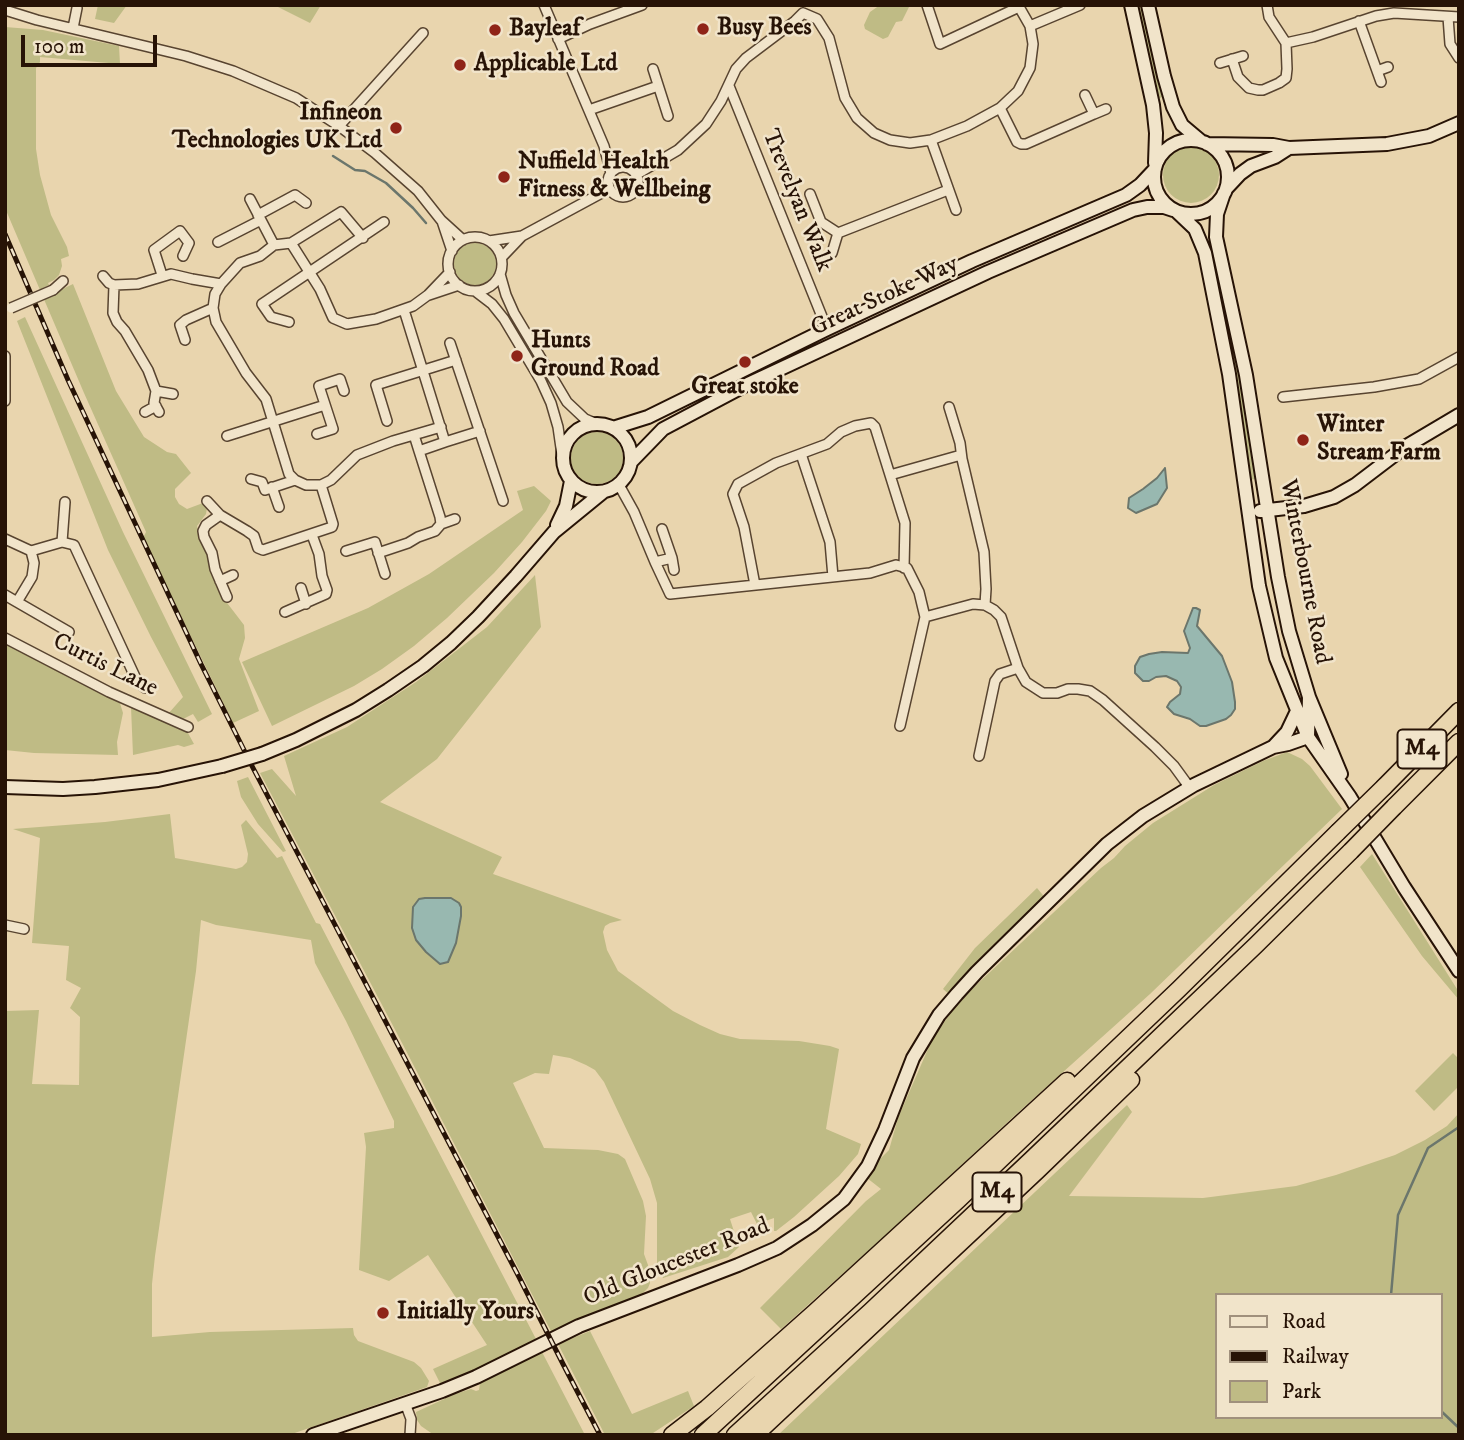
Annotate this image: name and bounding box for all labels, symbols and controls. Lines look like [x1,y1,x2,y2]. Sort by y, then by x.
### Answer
place label: Busy Bees [717,15,811,43]
place label: Bayleaf [509,16,580,44]
scale bar [24,21,161,65]
marker: Busy Bees [695,21,711,37]
marker: Bayleaf [487,22,503,38]
text: 100 m [34,34,85,60]
place label: Applicable Ltd [474,51,617,79]
marker: Applicable Ltd [452,57,468,73]
place label: Infineon Technologies UK Ltd [172,100,382,156]
marker: Infineon Technologies UK Ltd [388,120,404,136]
street label: Trevelyan Walk [754,126,838,276]
place label: Nuffield Health Fitness & Wellbeing [518,149,710,205]
marker: Nuffield Health Fitness & Wellbeing [496,169,512,185]
street label: Great Stoke Way [807,250,963,344]
place label: Hunts Ground Road [531,328,659,384]
marker: Hunts Ground Road [509,348,525,364]
marker: Great stoke [737,354,753,370]
place label: Great stoke [691,374,799,402]
place label: Winter Stream Farm [1317,412,1441,468]
marker: Winter Stream Farm [1295,432,1311,448]
street label: Winterbourne Road [1272,477,1336,667]
street label: Curtis Lane [48,628,162,704]
road number: M4 [1398,730,1446,768]
road number: M4 [972,1172,1021,1212]
street label: Old Gloucester Road [580,1213,774,1313]
legend [1216,1293,1443,1419]
place label: Initially Yours [397,1299,534,1327]
marker: Initially Yours [375,1305,391,1321]
text: Road [1282,1309,1326,1335]
text: Railway [1282,1344,1349,1370]
text: Park [1282,1379,1321,1405]

